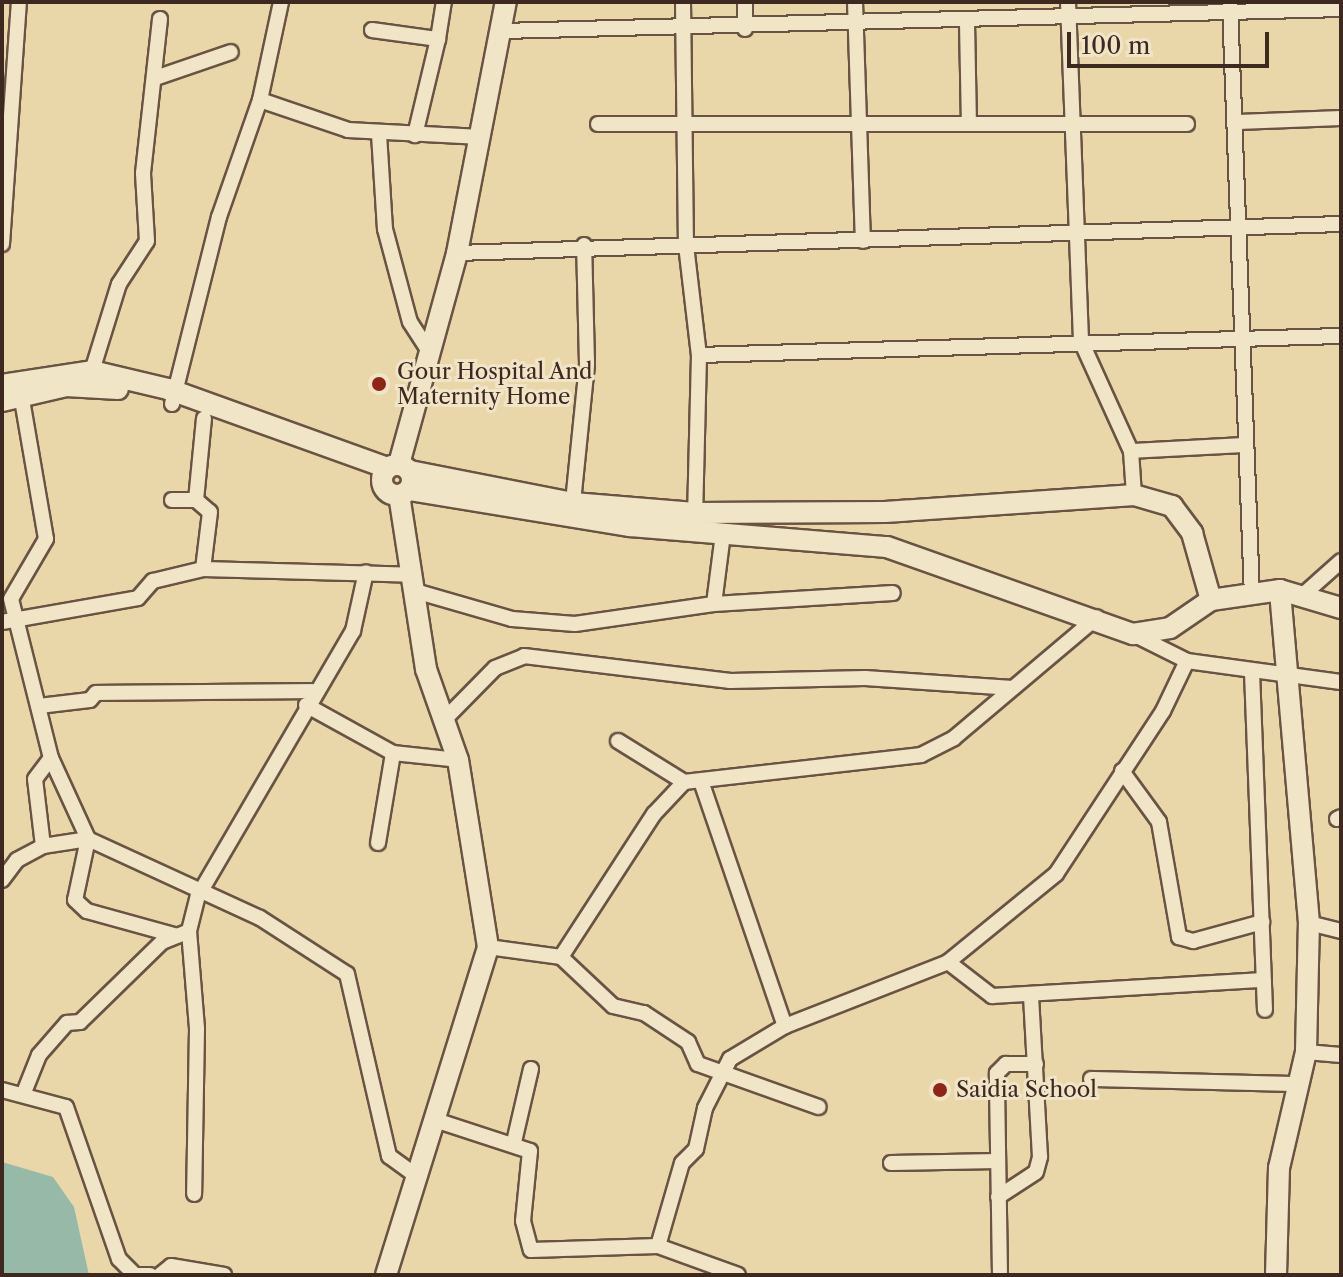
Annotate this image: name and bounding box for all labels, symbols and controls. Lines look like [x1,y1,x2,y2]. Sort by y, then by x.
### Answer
scale bar [1071,16,1273,66]
text: 100 m [1081,31,1150,60]
place label: Gour Hospital And Maternity Home [397,358,594,410]
marker: Gour Hospital And Maternity Home [368,373,390,395]
place label: Saidia School [956,1077,1097,1103]
marker: Saidia School [931,1081,949,1099]

